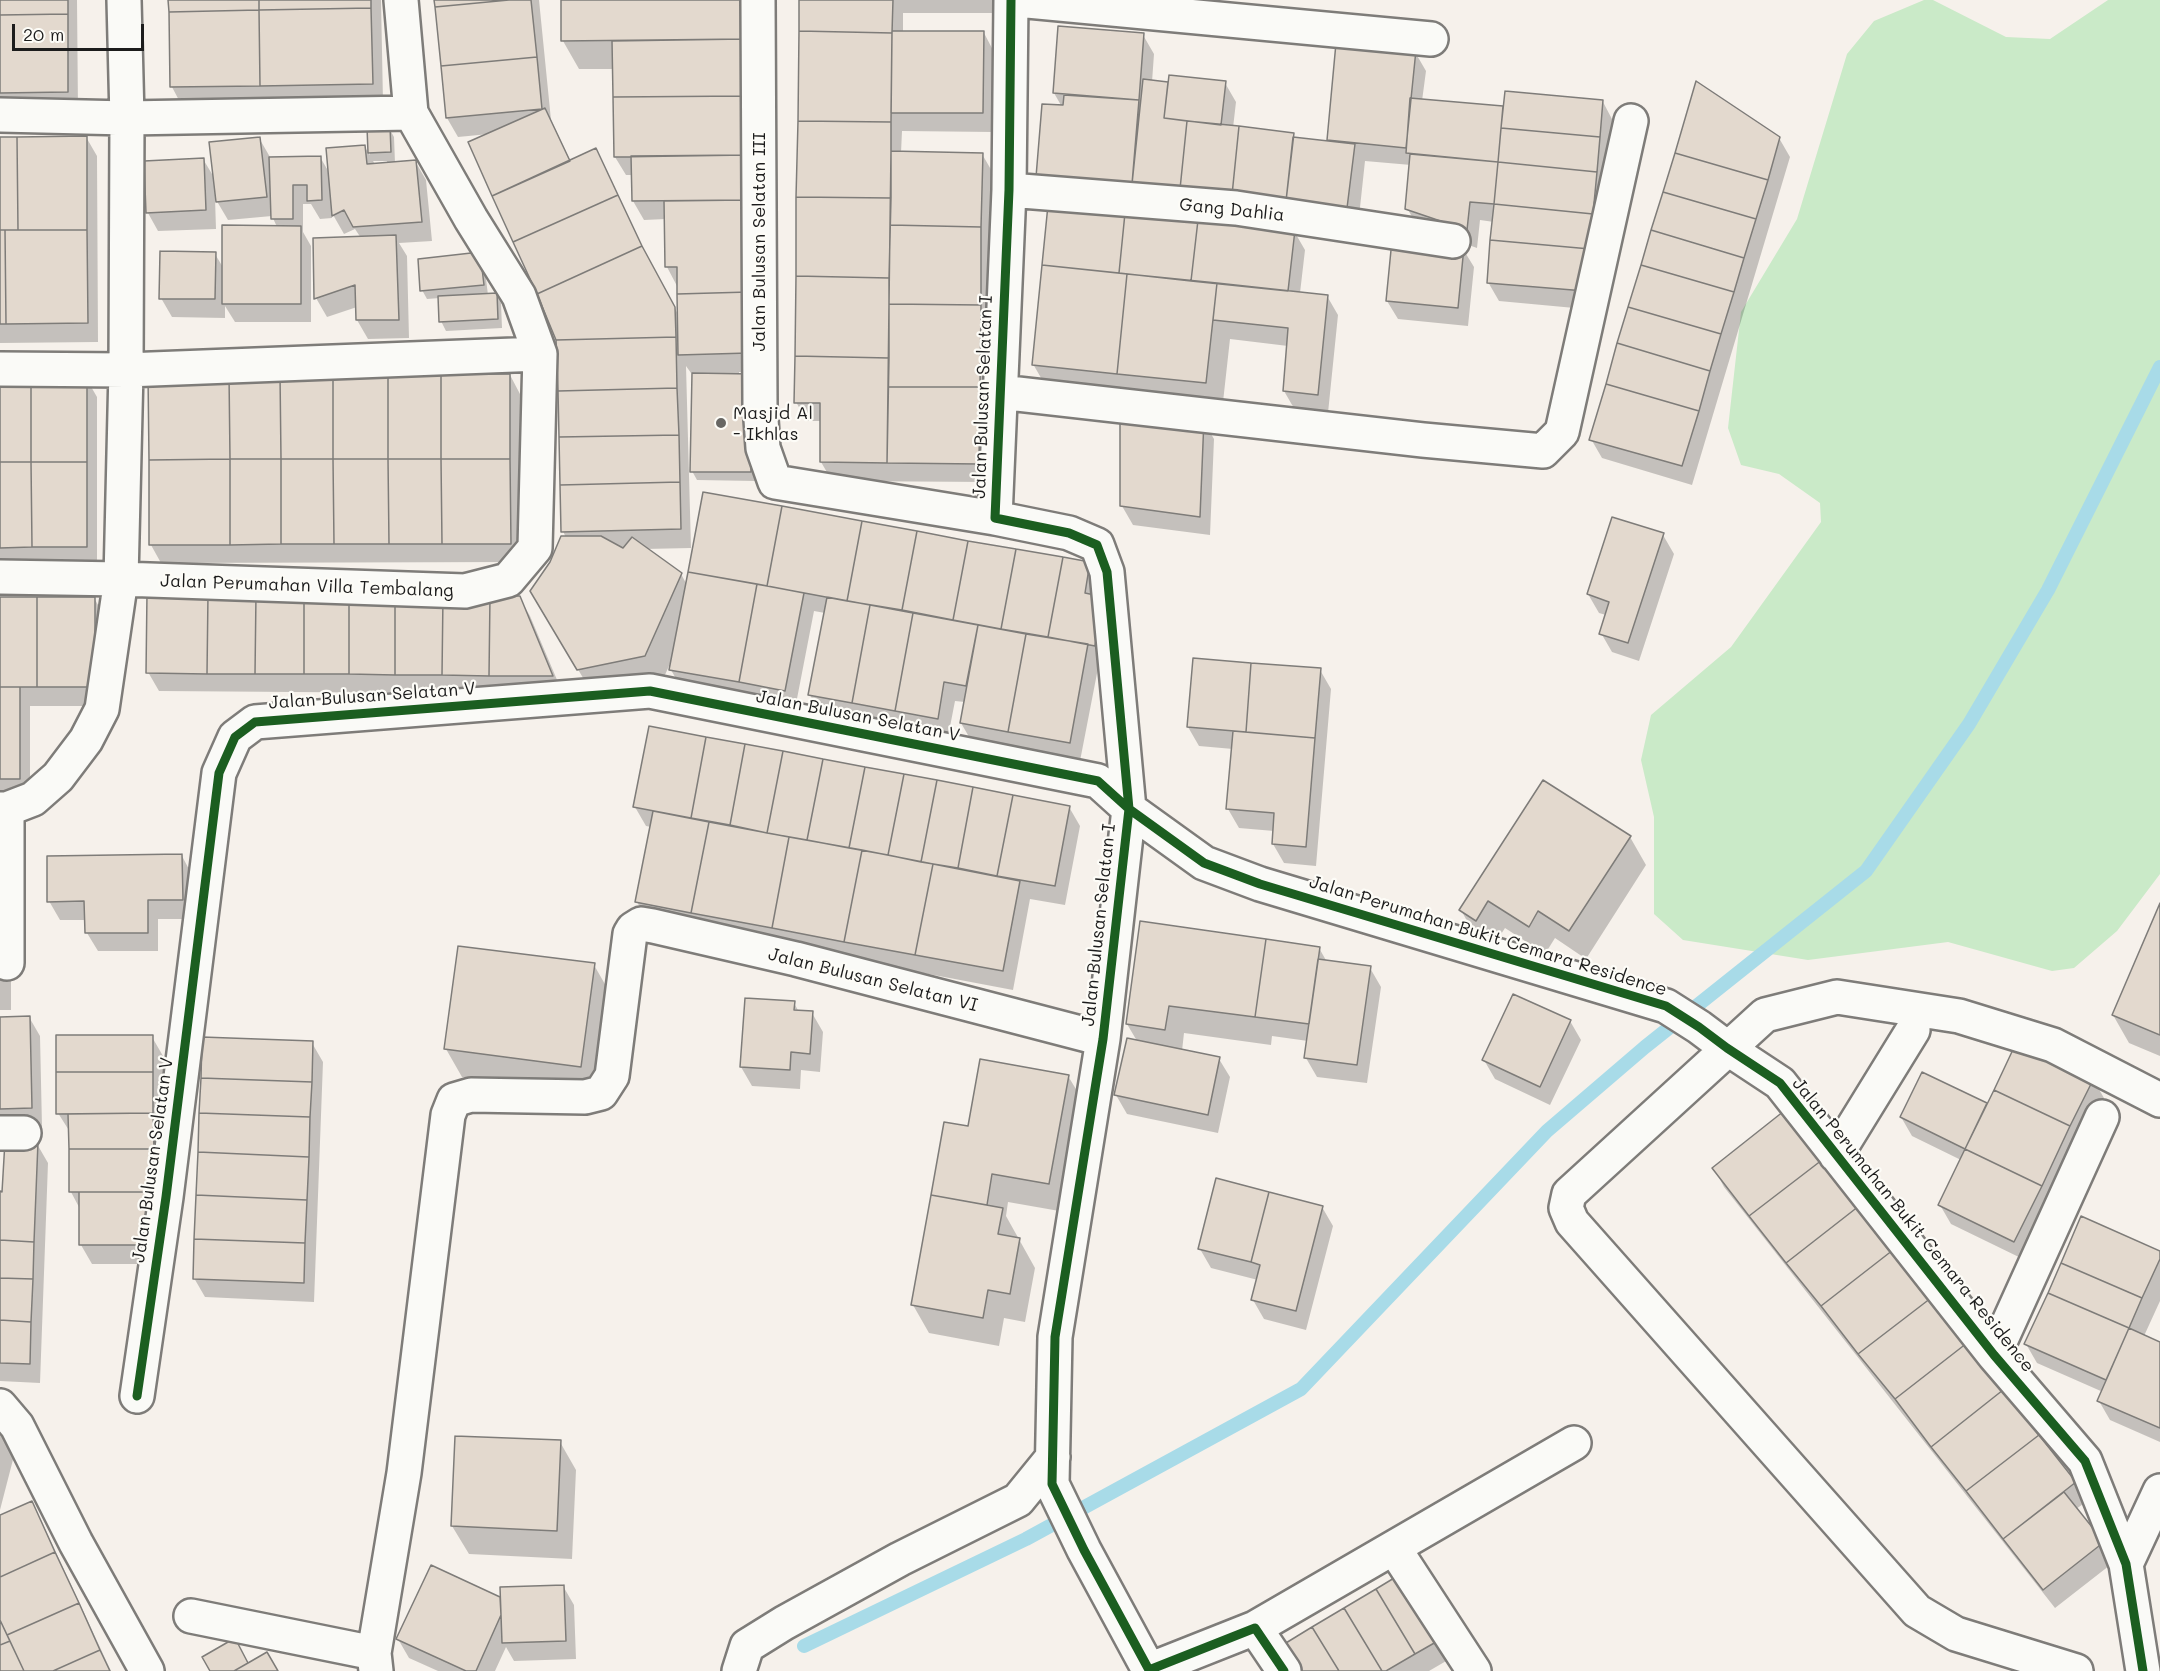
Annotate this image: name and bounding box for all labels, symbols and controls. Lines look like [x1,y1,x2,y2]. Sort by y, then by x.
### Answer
scale bar [15,12,147,50]
text: 20 m [23,22,64,46]
street label: Jalan Bulusan Selatan III [748,132,770,352]
street label: Gang Dahlia [1178,194,1286,226]
street label: Jalan Bulusan Selatan I [969,295,997,499]
place label: Masjid Al - Ikhlas [733,402,813,444]
marker: Masjid Al - Ikhlas [714,416,728,430]
street label: Jalan Perumahan Villa Tembalang [160,570,454,602]
street label: Jalan Bulusan Selatan V [268,678,476,714]
street label: Jalan Bulusan Selatan V [754,686,962,746]
street label: Jalan Bulusan Selatan I [1078,823,1120,1027]
street label: Jalan Perumahan Bukit Cemara Residence [1307,871,1669,1001]
street label: Jalan Bulusan Selatan VI [766,944,980,1016]
street label: Jalan Bulusan Selatan V [128,1056,178,1264]
street label: Jalan Perumahan Bukit Cemara Residence [1787,1073,2039,1377]

